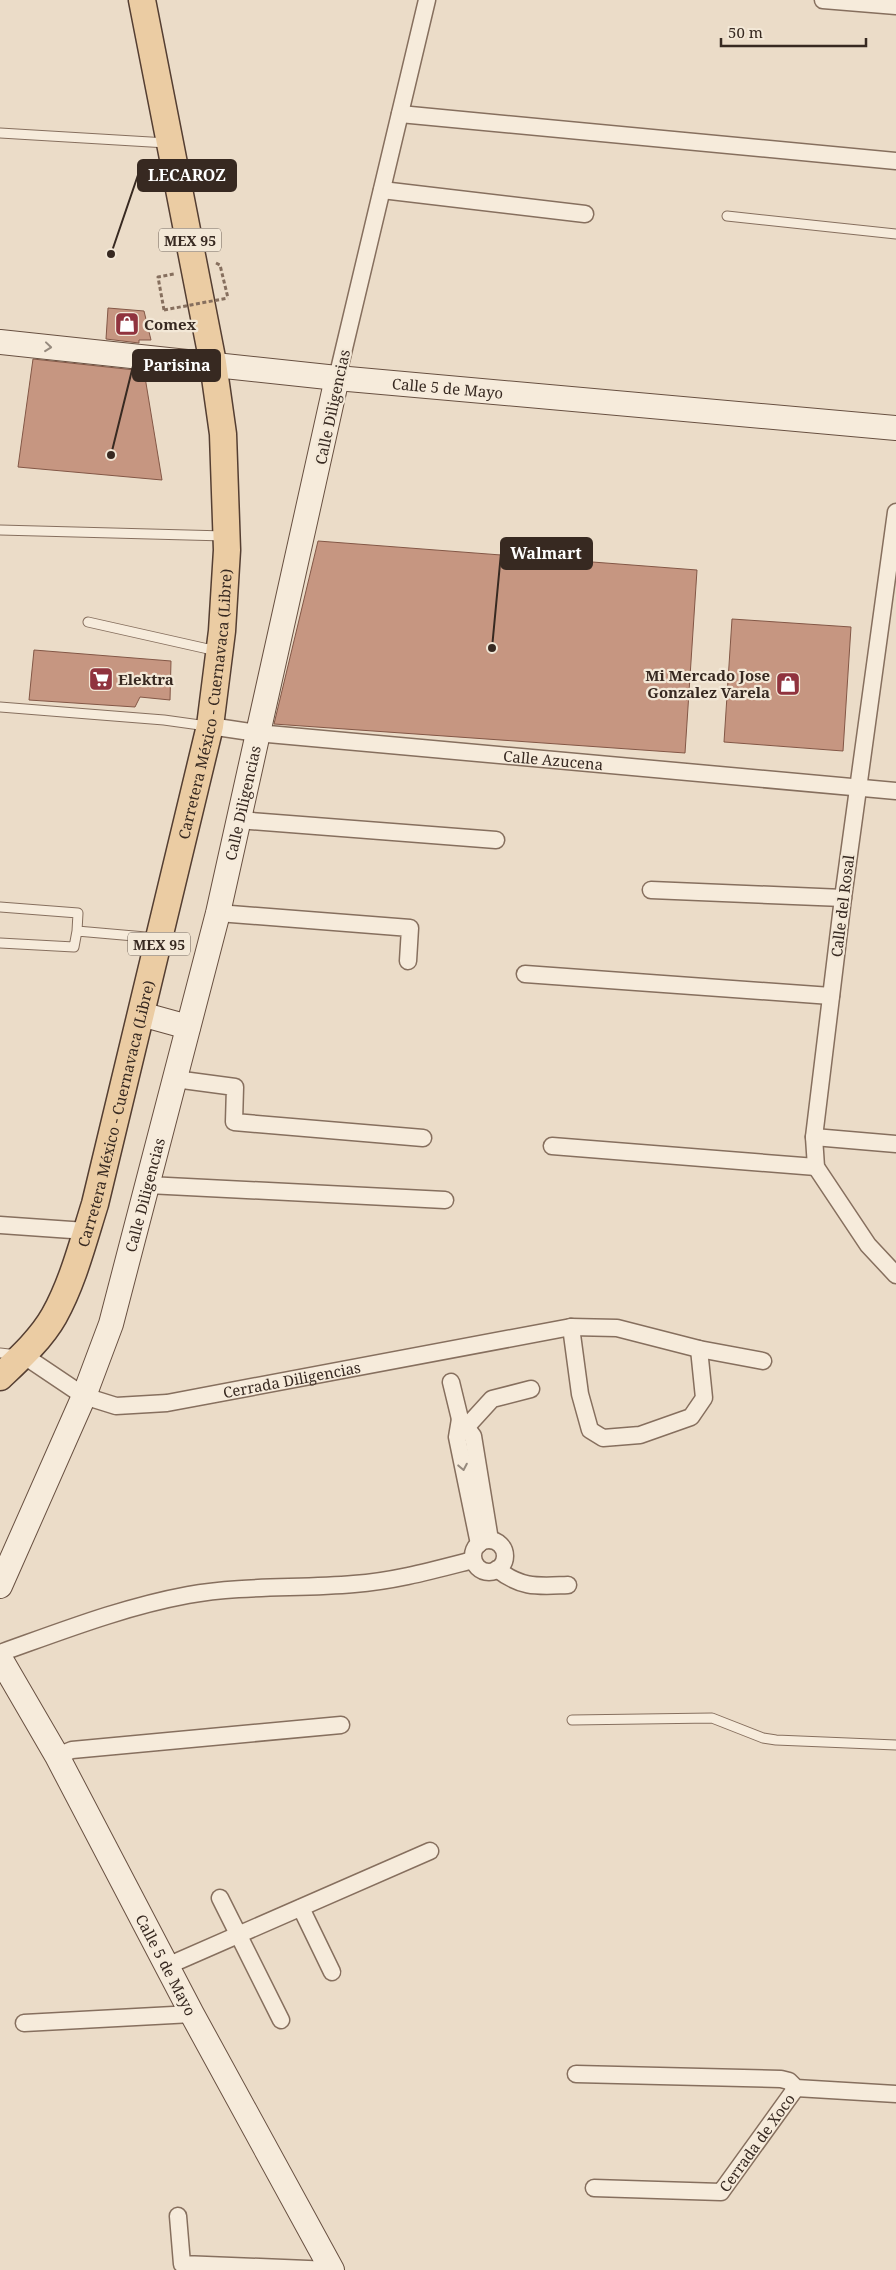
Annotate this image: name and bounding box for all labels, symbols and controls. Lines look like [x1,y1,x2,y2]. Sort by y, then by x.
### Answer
scale bar [721,15,866,47]
text: 50 m [728,22,763,42]
callout: LECAROZ [138,160,236,191]
text: LECAROZ [148,164,226,186]
road number: MEX 95 [159,228,221,252]
shop icon: Comex [114,311,140,337]
place label: Comex [144,314,197,334]
one-way arrow [45,341,53,352]
street label: Calle Diligencias [310,347,354,466]
callout: Parisina [133,350,220,381]
text: Parisina [143,354,211,376]
street label: Calle 5 de Mayo [391,373,504,403]
callout: Walmart [501,538,592,569]
text: Walmart [510,542,582,564]
street label: Carretera México - Cuernavaca (Libre) [173,568,236,841]
place label: Mi Mercado Jose Gonzalez Varela [645,665,770,702]
supermarket icon: Elektra [88,666,114,692]
place label: Elektra [118,669,174,689]
shop icon: Mi Mercado Jose Gonzalez Varela [775,671,801,697]
street label: Calle Diligencias [220,743,265,862]
street label: Calle Azucena [502,745,604,774]
street label: Calle del Rosal [826,853,858,958]
road number: MEX 95 [128,932,190,956]
street label: Carretera México - Cuernavaca (Libre) [72,978,158,1249]
street label: Calle Diligencias [120,1135,169,1254]
street label: Cerrada Diligencias [221,1357,362,1402]
one-way arrow [457,1462,468,1471]
street label: Calle 5 de Mayo [131,1911,201,2019]
street label: Cerrada de Xoco [714,2089,799,2196]

